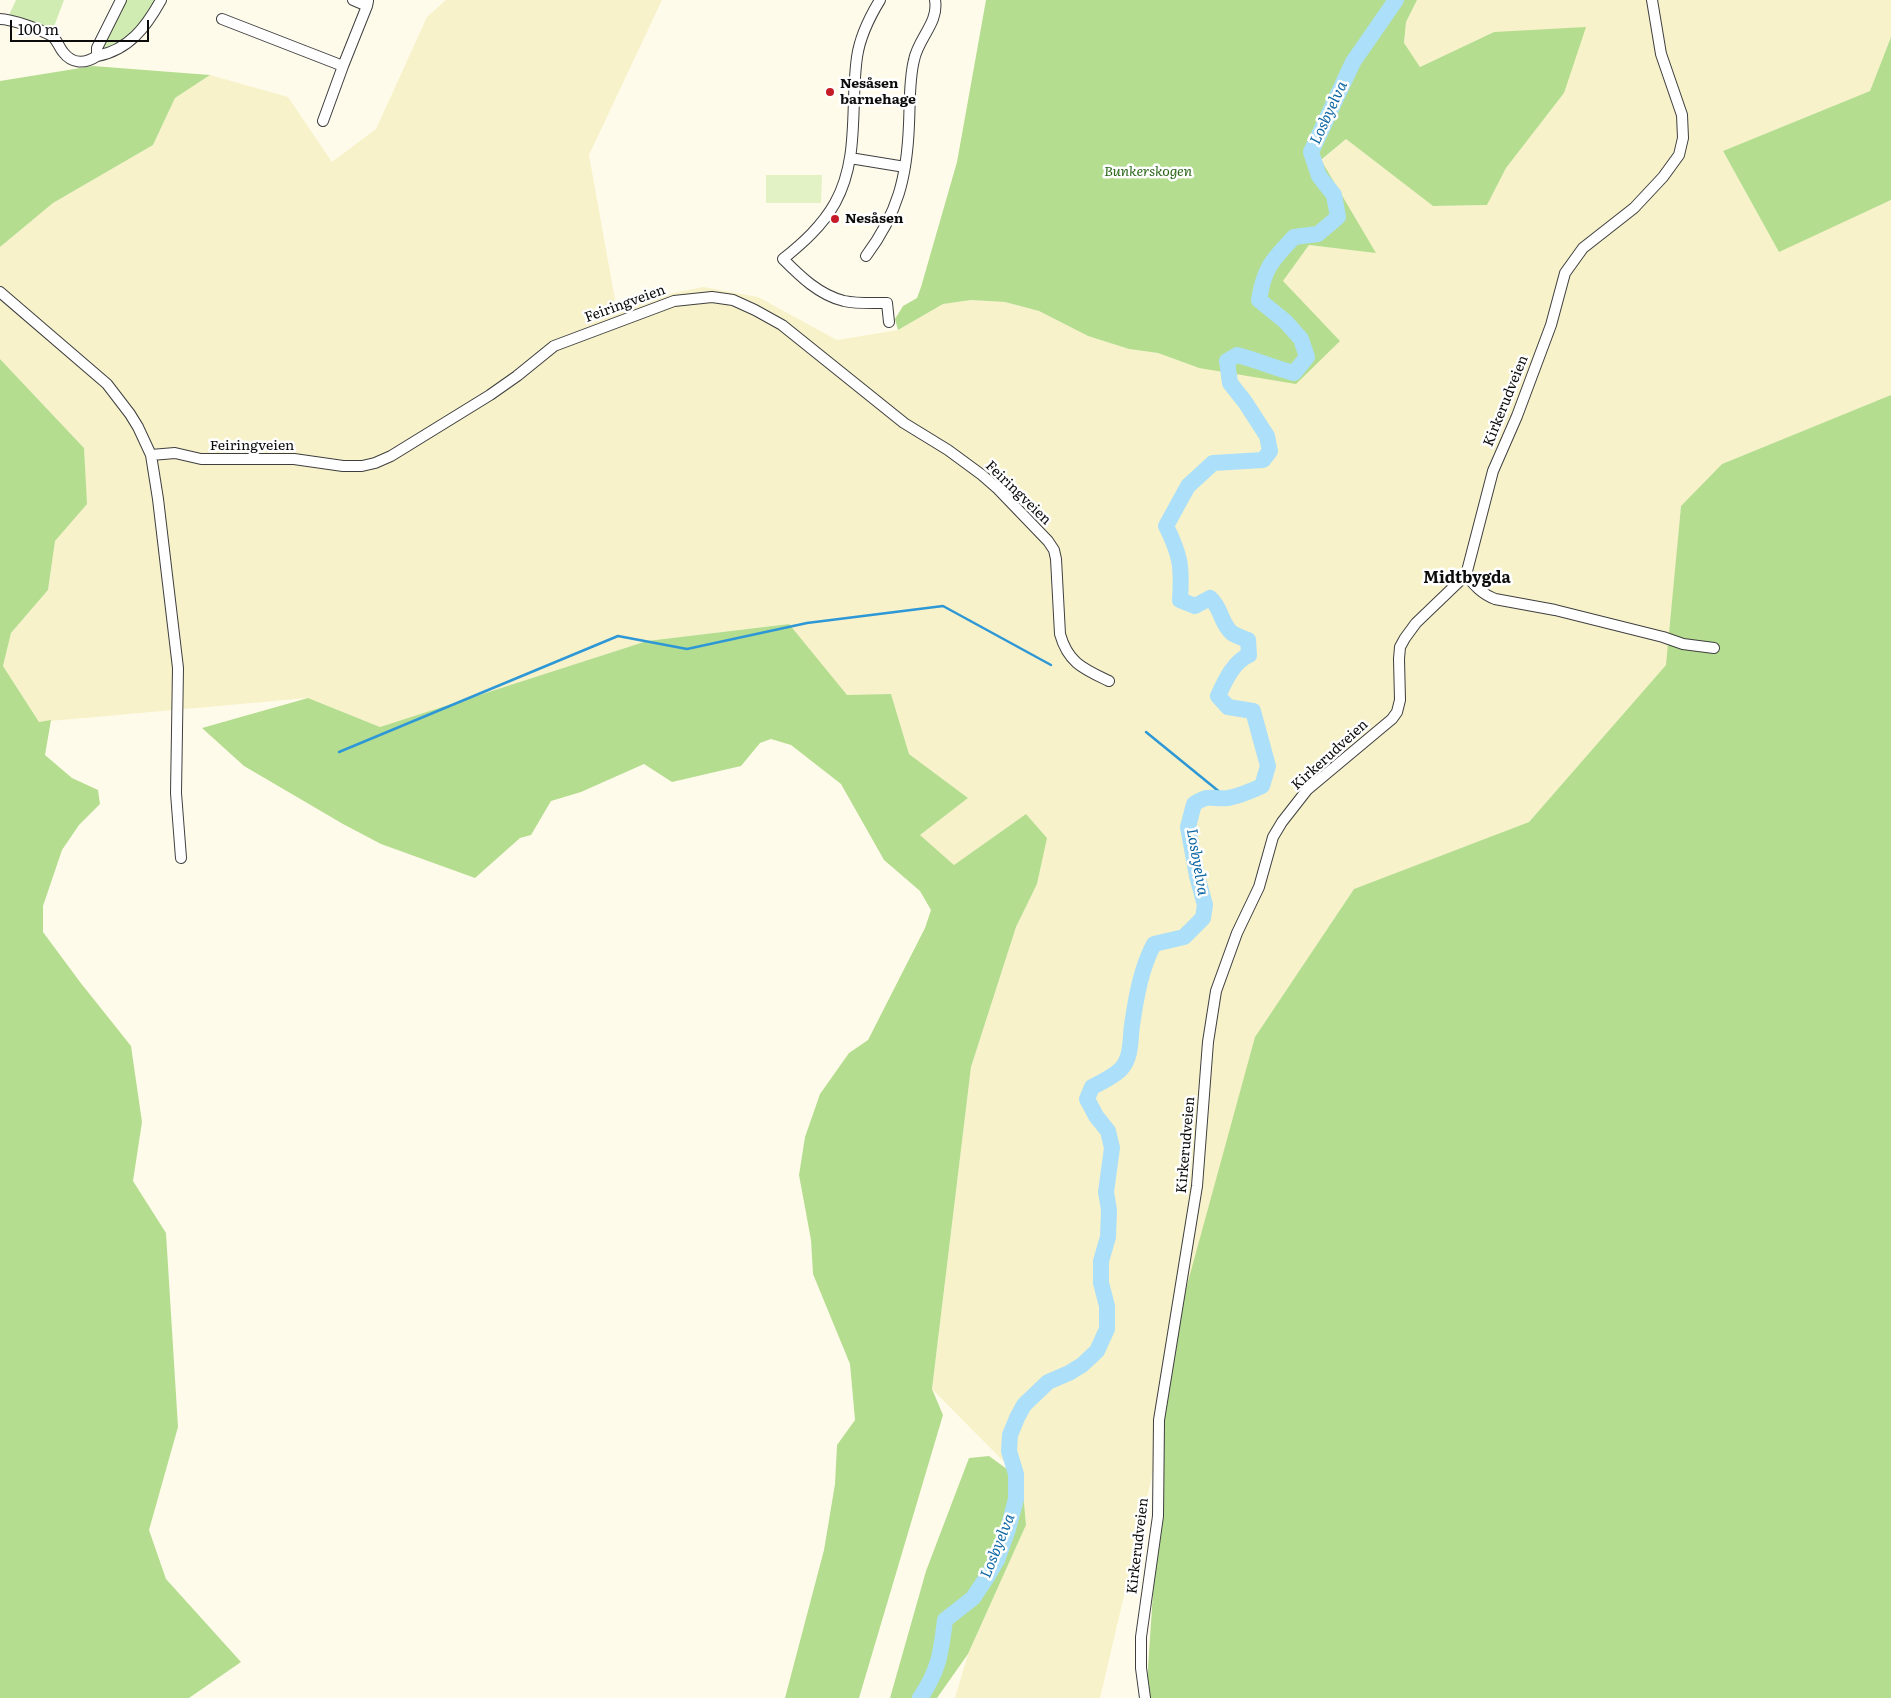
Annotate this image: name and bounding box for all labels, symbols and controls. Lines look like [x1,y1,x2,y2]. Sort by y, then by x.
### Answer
scale bar [12,10,151,42]
text: 100 m [18,17,59,40]
place label: Nesåsen barnehage [840,76,916,108]
water label: Losbyelva [1307,79,1351,147]
marker: Nesåsen barnehage [824,86,836,98]
park label: Bunkerskogen [1104,164,1192,180]
place label: Nesåsen [845,211,904,227]
marker: Nesåsen [829,213,841,225]
street label: Feiringveien [582,282,668,326]
street label: Kirkerudveien [1480,353,1532,449]
street label: Feiringveien [210,438,294,454]
street label: Feiringveien [982,458,1054,528]
district label: Midtbygda [1423,568,1511,588]
street label: Kirkerudveien [1288,716,1372,794]
water label: Losbyelva [1182,827,1212,897]
street label: Kirkerudveien [1173,1096,1199,1194]
street label: Kirkerudveien [1124,1497,1152,1595]
water label: Losbyelva [977,1511,1019,1581]

